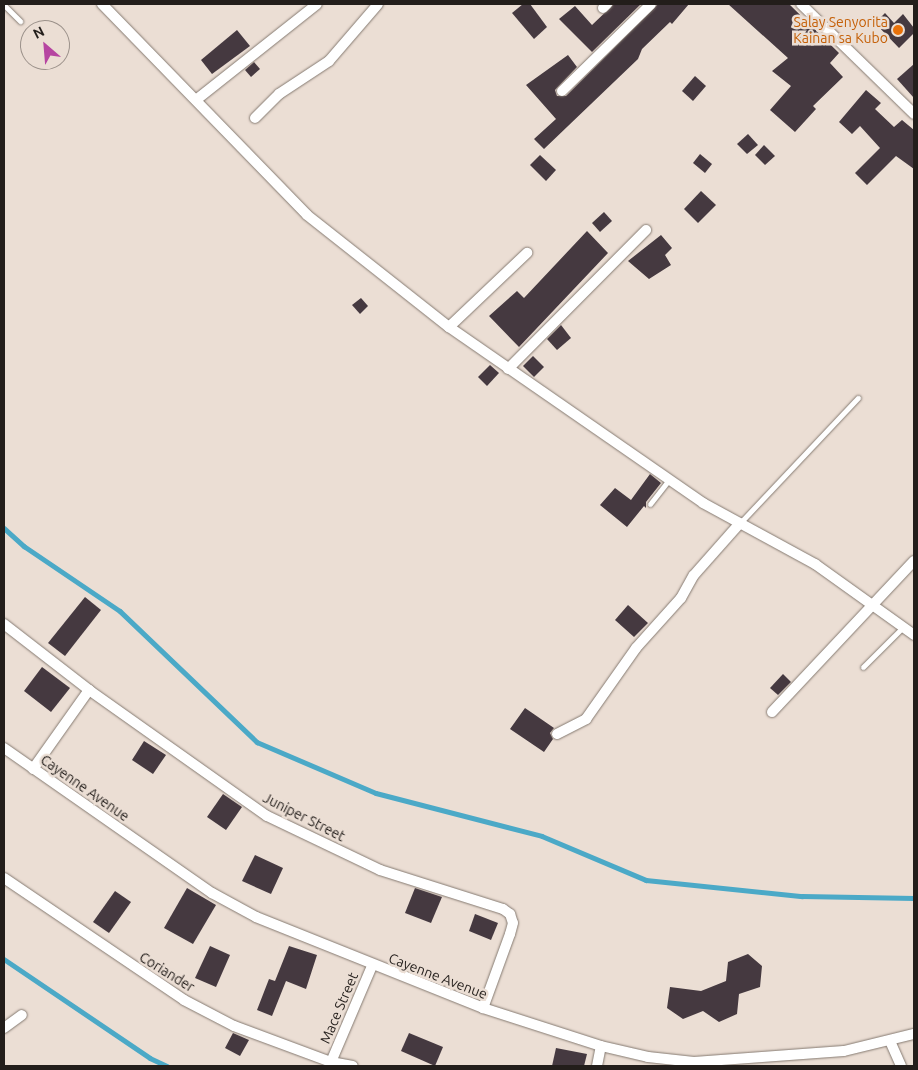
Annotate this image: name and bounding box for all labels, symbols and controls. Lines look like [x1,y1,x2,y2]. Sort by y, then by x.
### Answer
place label: Salay Senyorita Kainan sa Kubo [793,14,888,46]
north arrow [20,20,70,70]
text: N [30,23,47,42]
marker: Salay Senyorita Kainan sa Kubo [892,24,904,36]
street label: Cayenne Avenue [37,751,133,825]
street label: Juniper Street [260,789,348,845]
street label: Coriander [136,948,198,996]
street label: Cayenne Avenue [386,949,490,1003]
street label: Mace Street [316,970,362,1046]

